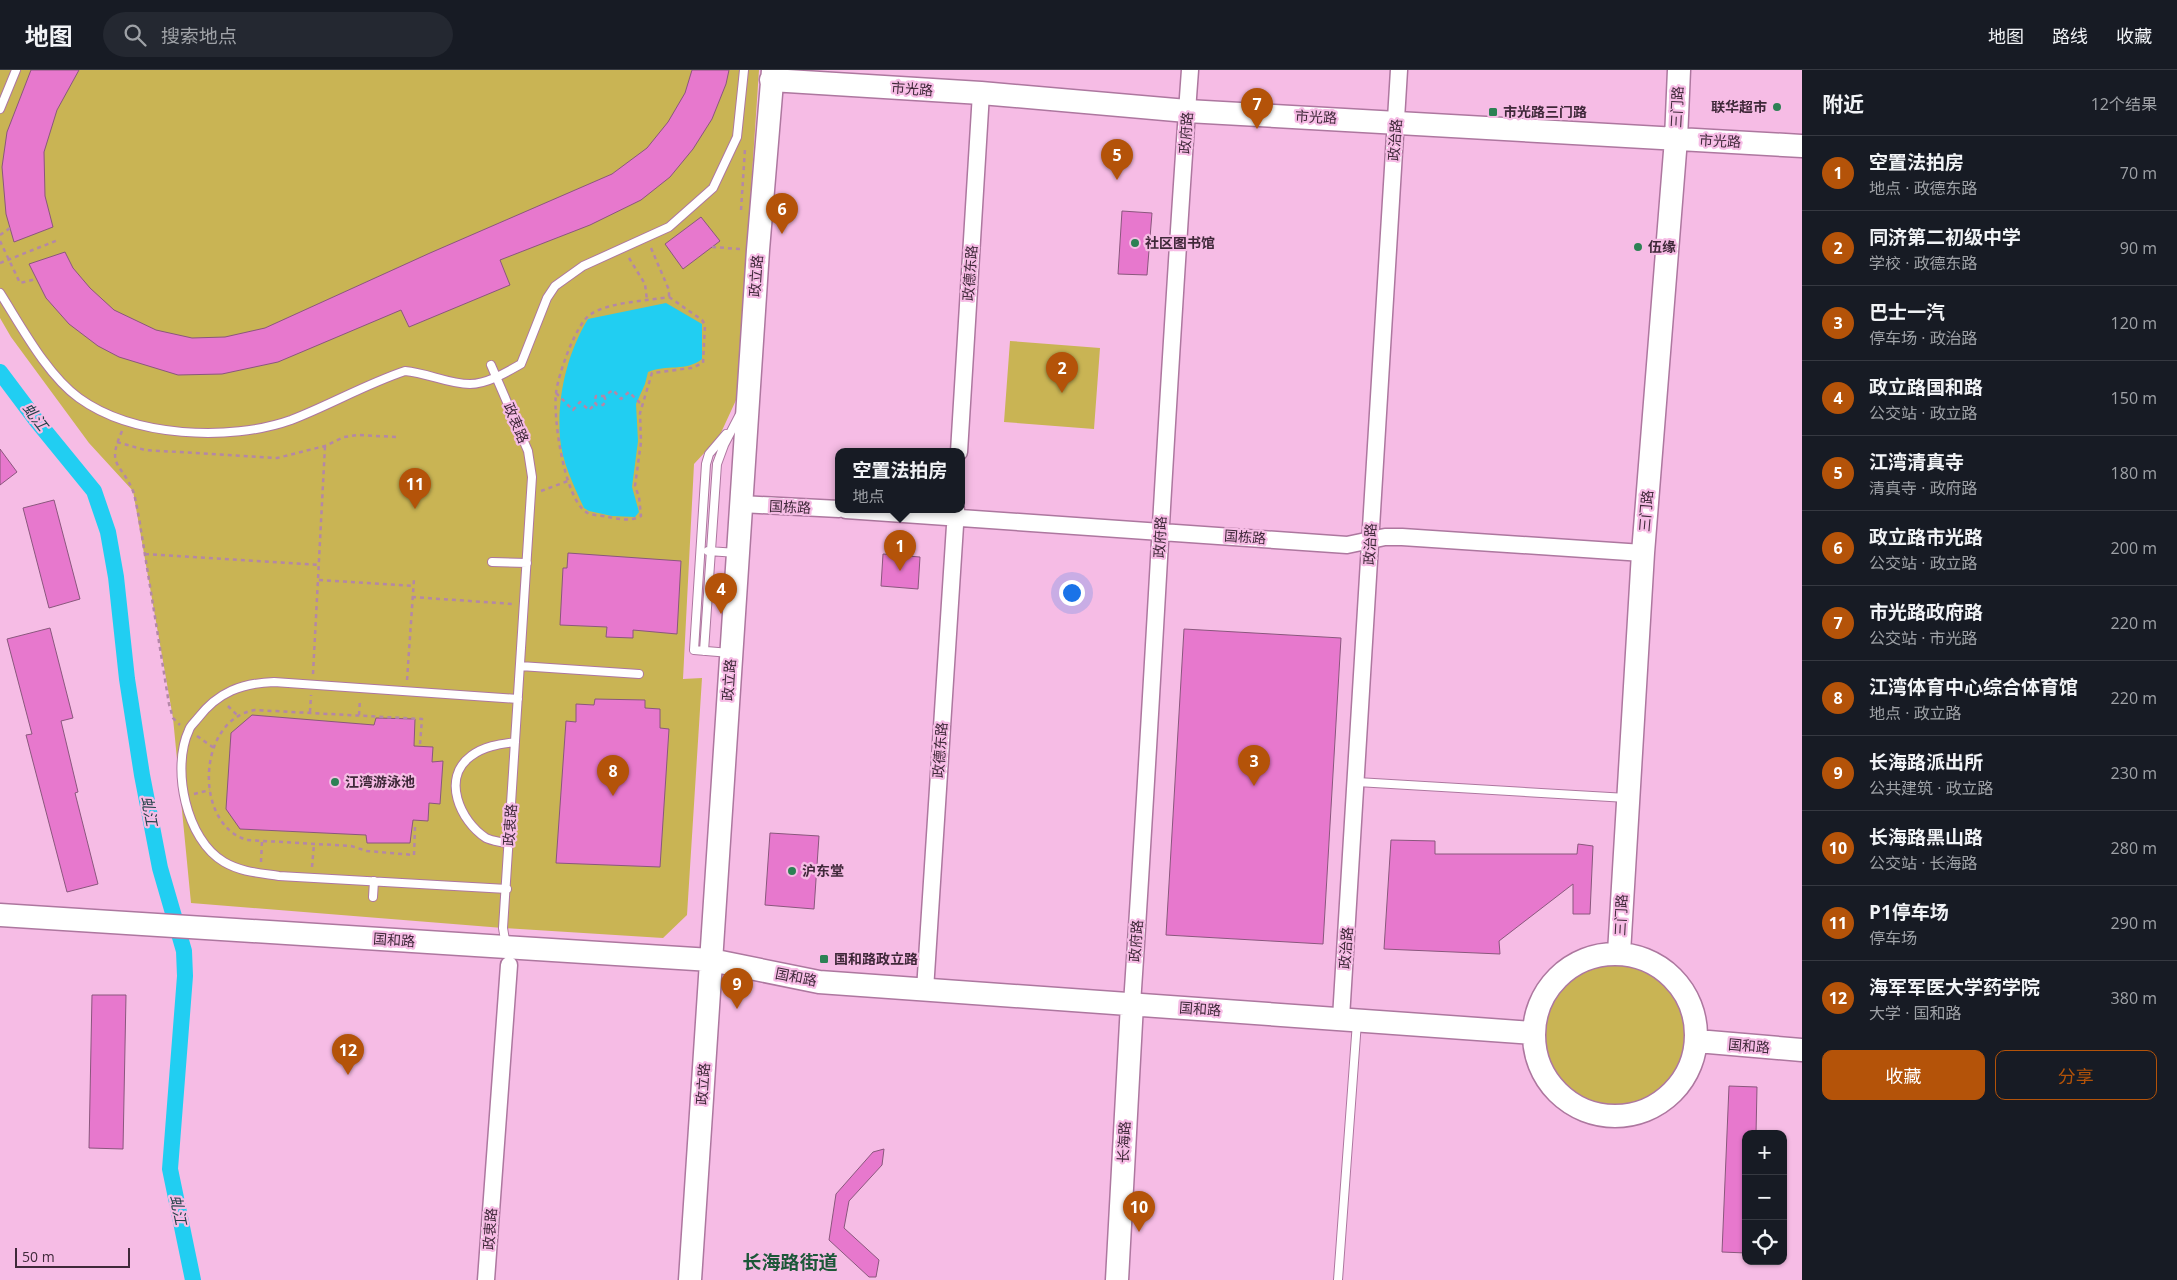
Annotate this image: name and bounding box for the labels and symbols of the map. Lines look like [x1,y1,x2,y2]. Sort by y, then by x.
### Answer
street label: 市光路 [890,78,934,99]
street label: 三门路 [1666,86,1687,128]
pin: 7 [1241,88,1273,129]
place label: 联华超市 [1711,97,1767,116]
marker: 联华超市 [1771,101,1783,113]
place label: 市光路三门路 [1503,102,1587,121]
street label: 市光路 [1295,106,1337,127]
marker: 市光路三门路 [1487,106,1499,118]
street label: 政府路 [1175,111,1196,155]
street label: 政治路 [1384,118,1405,162]
street label: 市光路 [1699,130,1741,151]
pin: 5 [1101,139,1133,180]
pin: 6 [766,193,798,234]
place label: 社区图书馆 [1145,233,1215,252]
marker: 社区图书馆 [1129,237,1141,249]
place label: 伍缘 [1648,237,1676,256]
marker: 伍缘 [1632,241,1644,253]
street label: 政德东路 [958,244,981,302]
street label: 政立路 [745,254,766,298]
pin: 2 [1046,352,1078,393]
water label: 虬江 [19,398,54,436]
street label: 政衷路 [500,400,533,446]
pin: 11 [399,468,431,509]
street label: 三门路 [1634,489,1657,533]
street label: 国栋路 [769,496,811,517]
street label: 政府路 [1149,516,1170,558]
street label: 政治路 [1359,523,1380,565]
street label: 国栋路 [1223,526,1267,547]
pin: 1 [884,530,916,571]
pin: 4 [705,573,737,614]
your location [1059,580,1085,606]
street label: 政立路 [718,658,739,702]
street label: 政德东路 [928,721,951,779]
pin: 3 [1238,745,1270,786]
pin: 8 [597,755,629,796]
place label: 江湾游泳池 [345,772,415,791]
marker: 江湾游泳池 [329,776,341,788]
water label: 虬江 [137,794,163,829]
street label: 政衷路 [499,803,520,847]
place label: 沪东堂 [802,861,844,880]
marker: 沪东堂 [786,865,798,877]
street label: 三门路 [1610,894,1631,936]
street label: 政府路 [1125,919,1146,963]
street label: 政治路 [1335,926,1356,970]
street label: 国和路 [372,929,416,950]
place label: 国和路政立路 [834,949,918,968]
marker: 国和路政立路 [818,953,830,965]
street label: 国和路 [774,963,819,990]
pin: 9 [721,968,753,1009]
street label: 国和路 [1178,998,1222,1019]
pin: 12 [332,1034,364,1075]
street label: 国和路 [1727,1034,1771,1057]
street label: 政立路 [692,1062,713,1106]
street label: 长海路 [1113,1121,1134,1163]
pin: 10 [1123,1191,1155,1232]
water label: 虬江 [166,1193,192,1228]
street label: 政衷路 [479,1207,500,1251]
scale bar [15,1245,130,1268]
district label: 长海路街道 [742,1249,838,1275]

